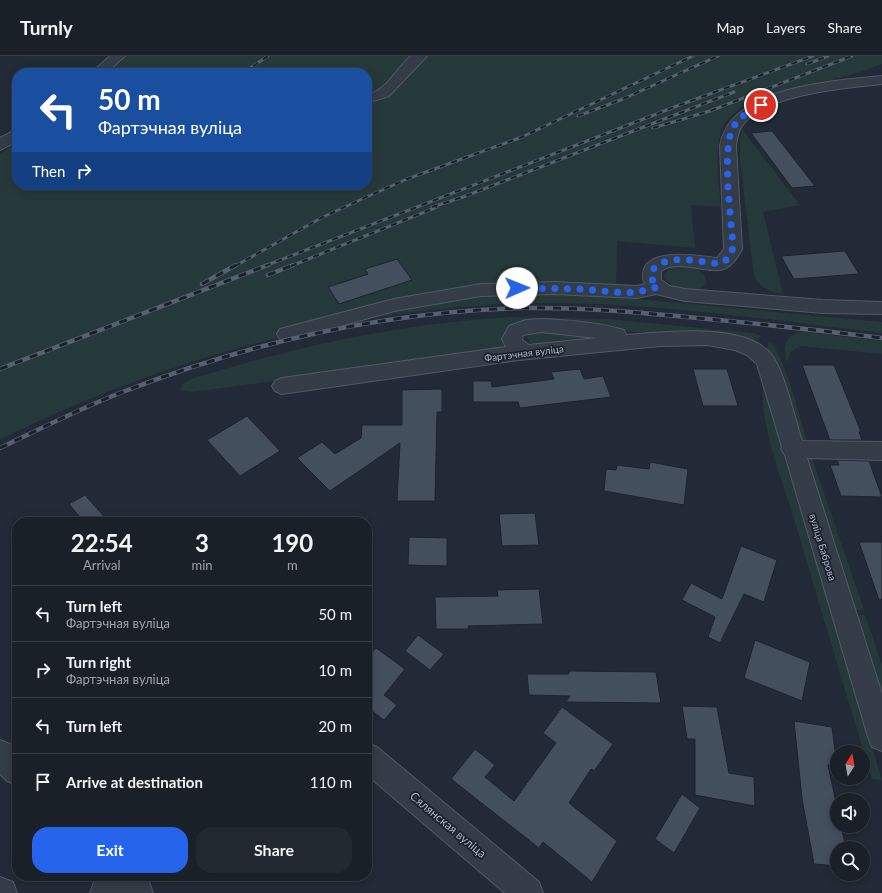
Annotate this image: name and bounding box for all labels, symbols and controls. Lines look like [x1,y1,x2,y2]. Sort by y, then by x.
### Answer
text: Turnly [20,16,73,39]
text: Map [716,19,744,36]
text: Layers [766,19,806,36]
text: Share [828,19,862,36]
text: 50 m [98,82,161,116]
icon: left [32,84,84,136]
pin [744,88,778,122]
icon: arrive [750,94,772,116]
text: Фартэчная вуліца [98,116,242,138]
icon: right [73,160,95,182]
text: Then [32,162,65,180]
position arrow [496,267,538,309]
street label: Фартэчная вуліца [484,342,564,364]
street label: вуліца Баброва [807,512,839,582]
text: 22:54 [71,528,133,557]
text: 3 [195,528,209,557]
text: 190 [271,528,313,557]
text: Arrival [83,557,120,573]
text: min [192,557,213,573]
text: m [287,557,298,573]
text: Turn left [66,597,122,615]
icon: left [32,603,54,625]
text: 50 m [318,605,352,623]
text: Фартэчная вуліца [66,615,170,631]
text: Turn right [66,653,131,671]
icon: right [32,659,54,681]
text: 10 m [318,661,352,679]
text: Фартэчная вуліца [66,671,170,687]
icon: left [32,715,54,737]
text: Turn left [66,717,122,735]
text: 20 m [318,717,352,735]
north arrow [830,745,870,785]
map controls [830,745,870,881]
icon: arrive [32,771,54,793]
text: Arrive at destination [66,773,203,791]
text: 110 m [310,773,352,791]
street label: Сялянская вуліца [407,788,490,861]
button: sound [830,793,870,833]
button: Exit [32,827,188,873]
button: Share [196,827,352,873]
button: search [830,841,870,881]

